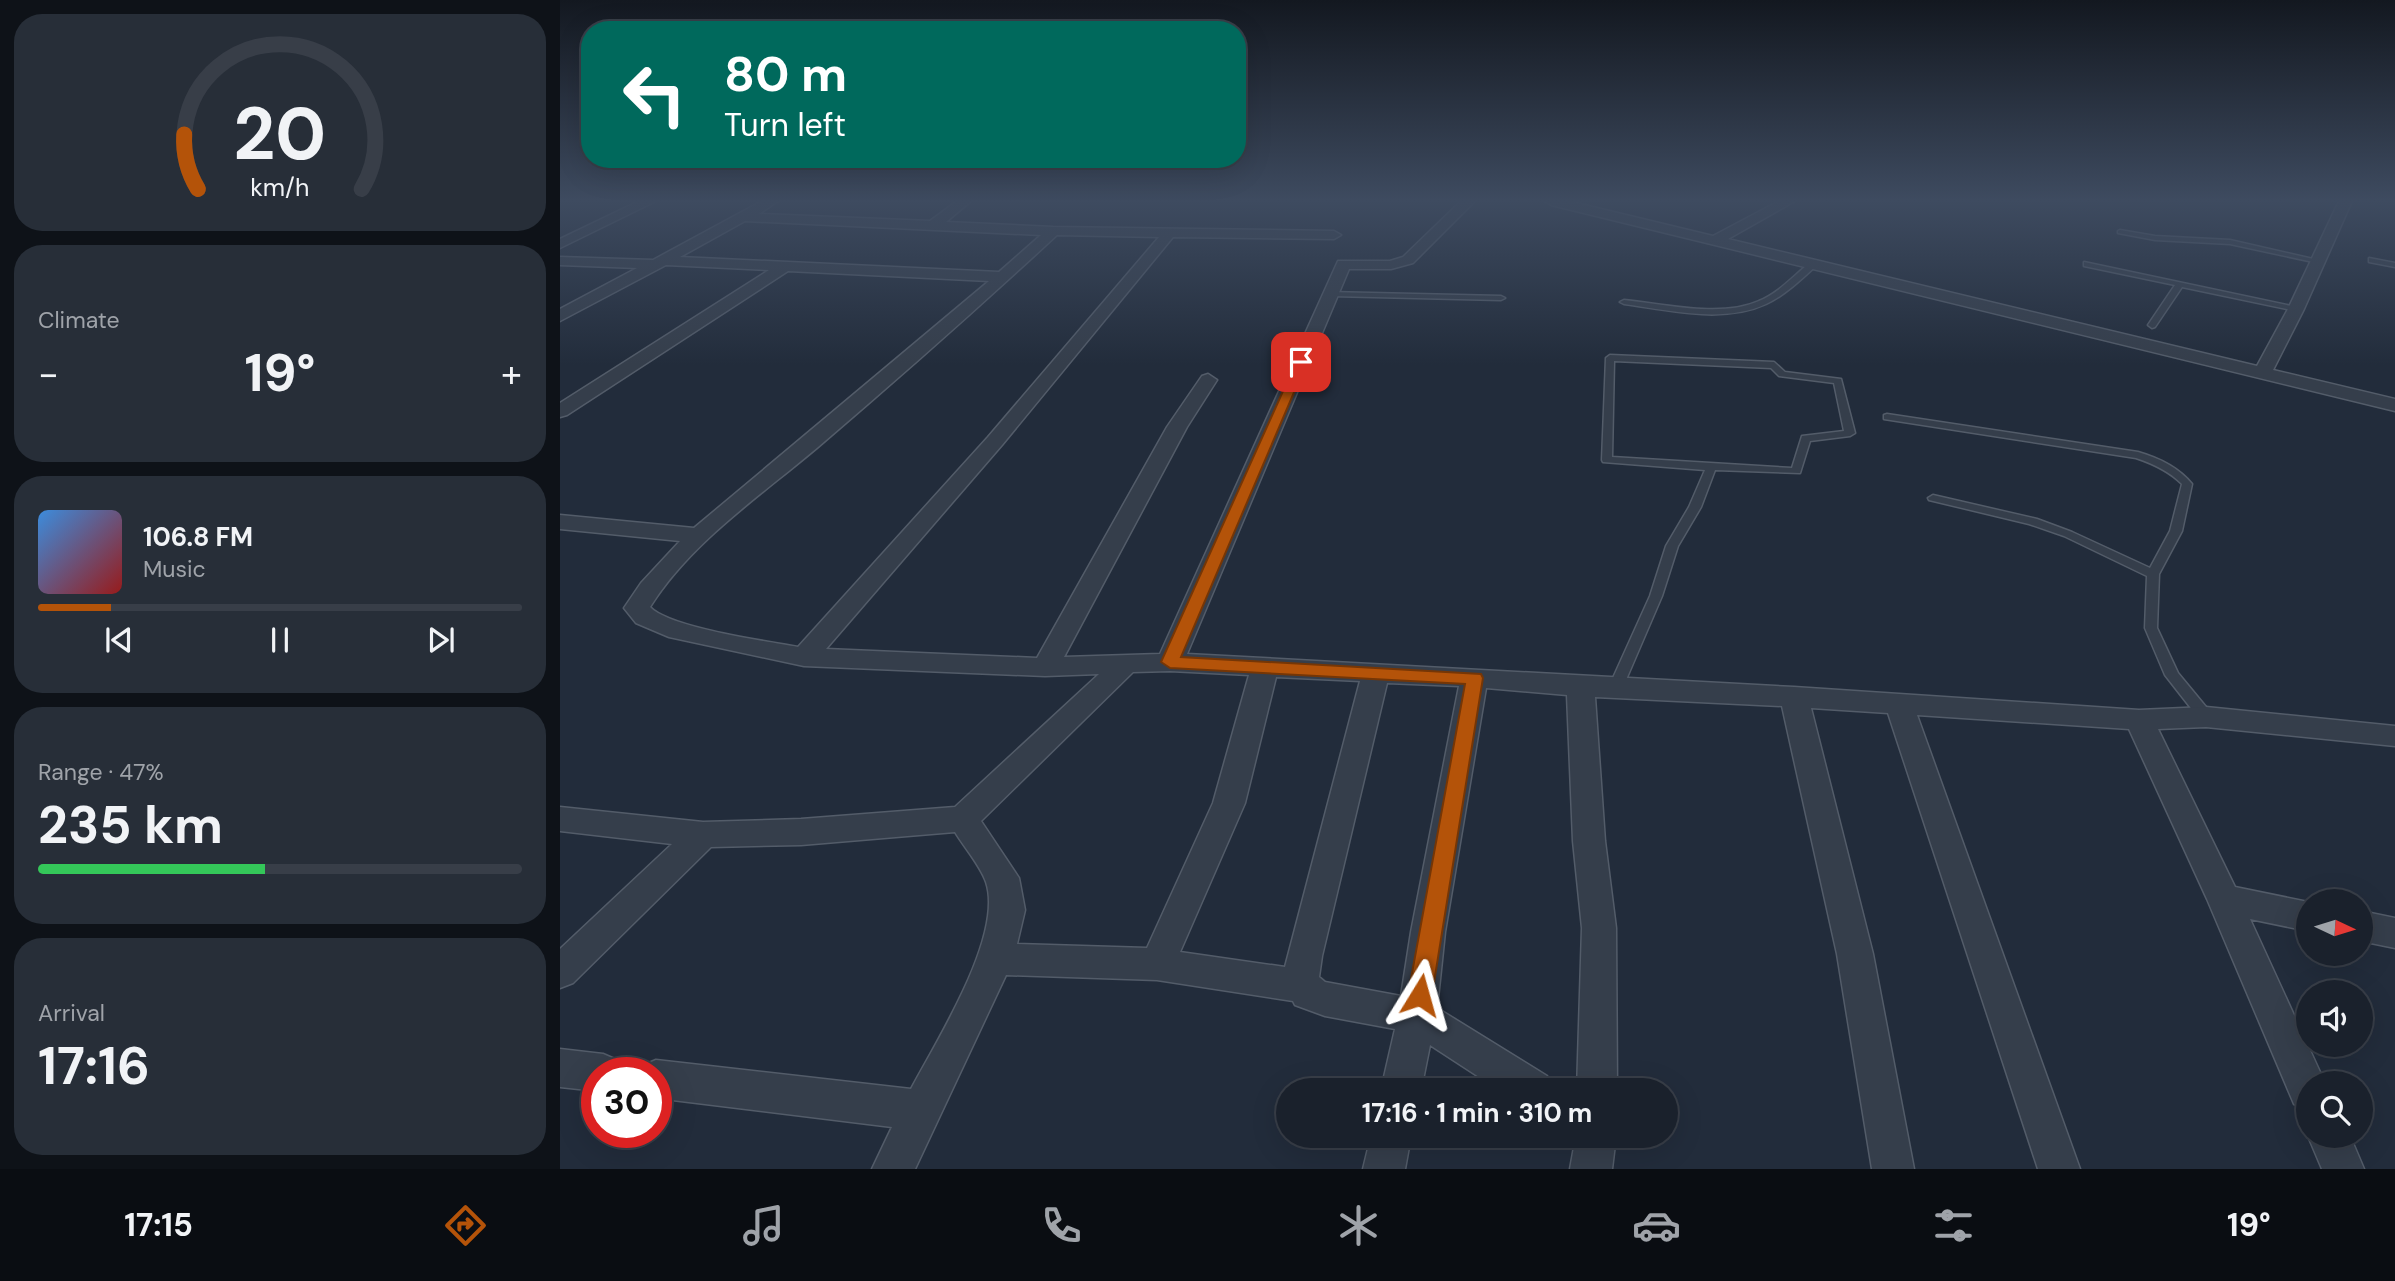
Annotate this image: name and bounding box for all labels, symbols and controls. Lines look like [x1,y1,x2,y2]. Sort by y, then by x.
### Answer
text: 80 m [724,42,847,106]
icon: left [609,49,700,140]
text: 20 [234,87,326,182]
text: Turn left [724,104,846,146]
text: km/h [250,170,310,203]
text: Climate [38,305,120,335]
pin [1271,332,1331,392]
text: 19° [245,339,315,407]
icon: arrive [1282,343,1320,381]
text: − [38,349,59,399]
text: + [501,349,522,399]
text: 106.8 FM [143,520,253,554]
text: Music [143,554,206,584]
icon: previous [100,621,138,659]
icon: pause [261,621,299,659]
icon: next [422,621,460,659]
text: Range · 47% [38,757,164,787]
text: 235 km [38,791,223,859]
north arrow [2296,889,2373,966]
map controls [2296,889,2373,1148]
position arrow [1383,958,1457,1032]
button: sound [2296,980,2373,1057]
text: Arrival [38,998,105,1028]
text: 17:16 [38,1032,150,1100]
speed limit sign: 30 [581,1057,672,1148]
button: search [2296,1071,2373,1148]
text: 17:16 · 1 min · 310 m [1362,1096,1592,1130]
icon: directions [441,1201,490,1250]
icon: music [739,1201,788,1250]
icon: phone [1037,1201,1086,1250]
icon: climate [1334,1201,1383,1250]
icon: car [1632,1201,1681,1250]
icon: filters [1929,1201,1978,1250]
text: 17:15 [124,1204,193,1246]
text: 19° [2227,1204,2271,1246]

